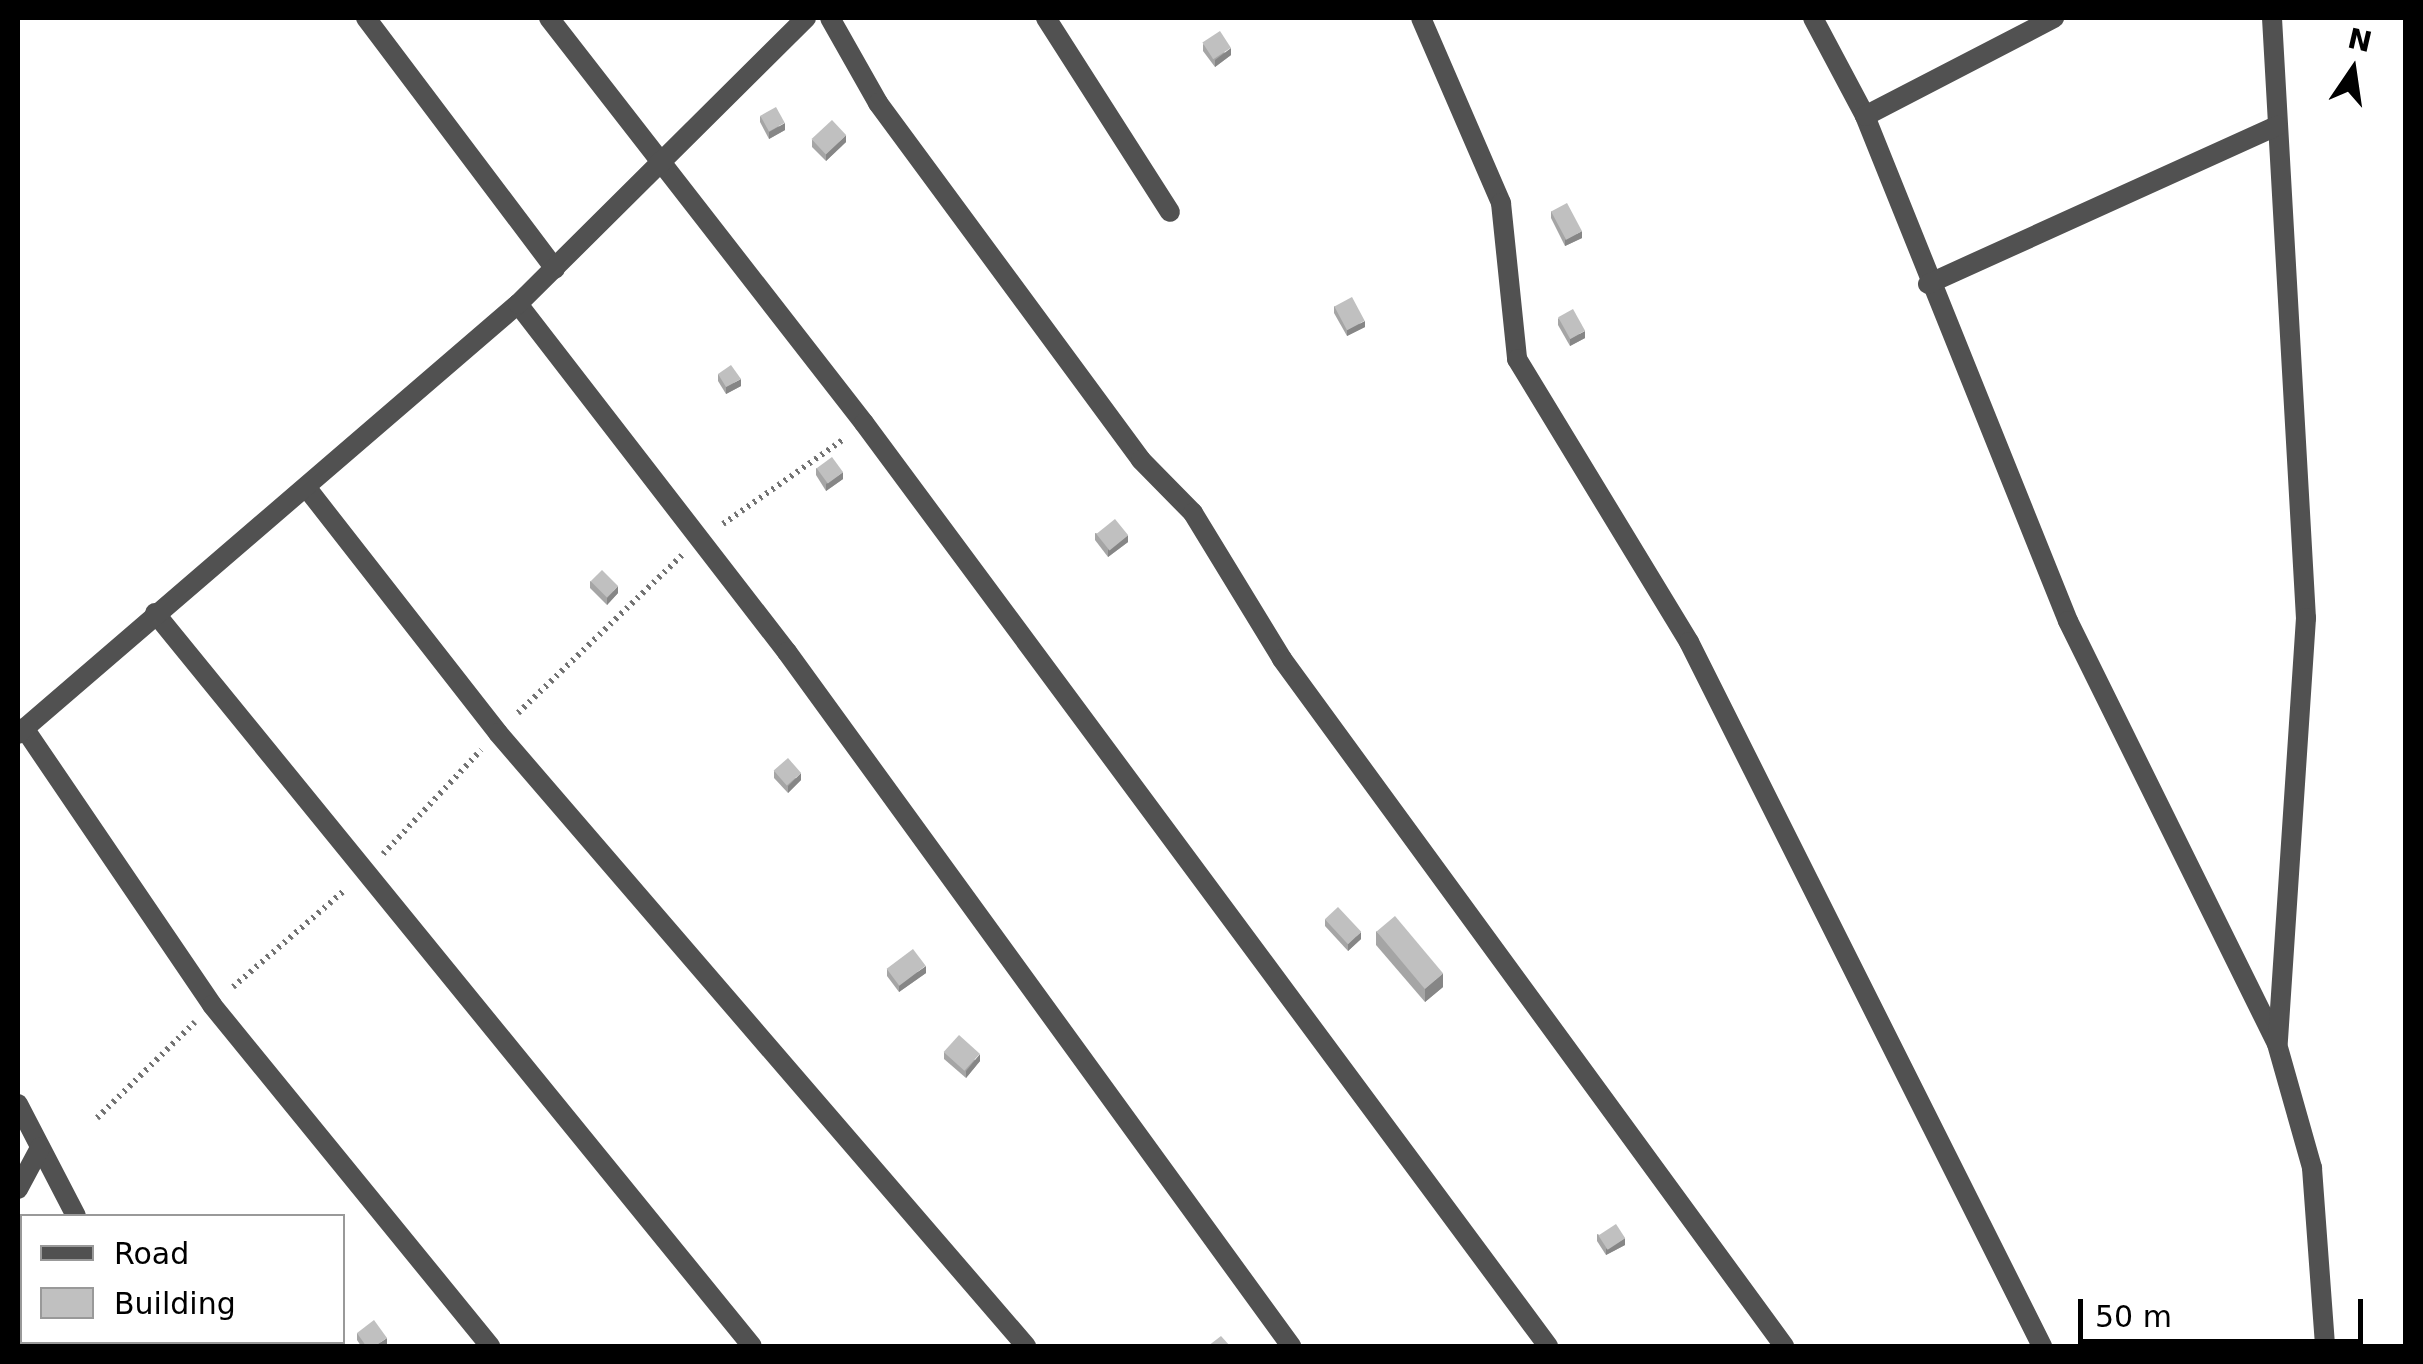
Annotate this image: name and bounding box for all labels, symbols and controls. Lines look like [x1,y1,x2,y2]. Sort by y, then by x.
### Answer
north arrow [2303,20,2403,120]
text: N [2345,22,2375,59]
legend [20,1214,345,1344]
text: Road [114,1236,189,1271]
scale bar [2083,1279,2368,1341]
text: Building [114,1286,236,1321]
text: 50 m [2095,1299,2172,1334]

